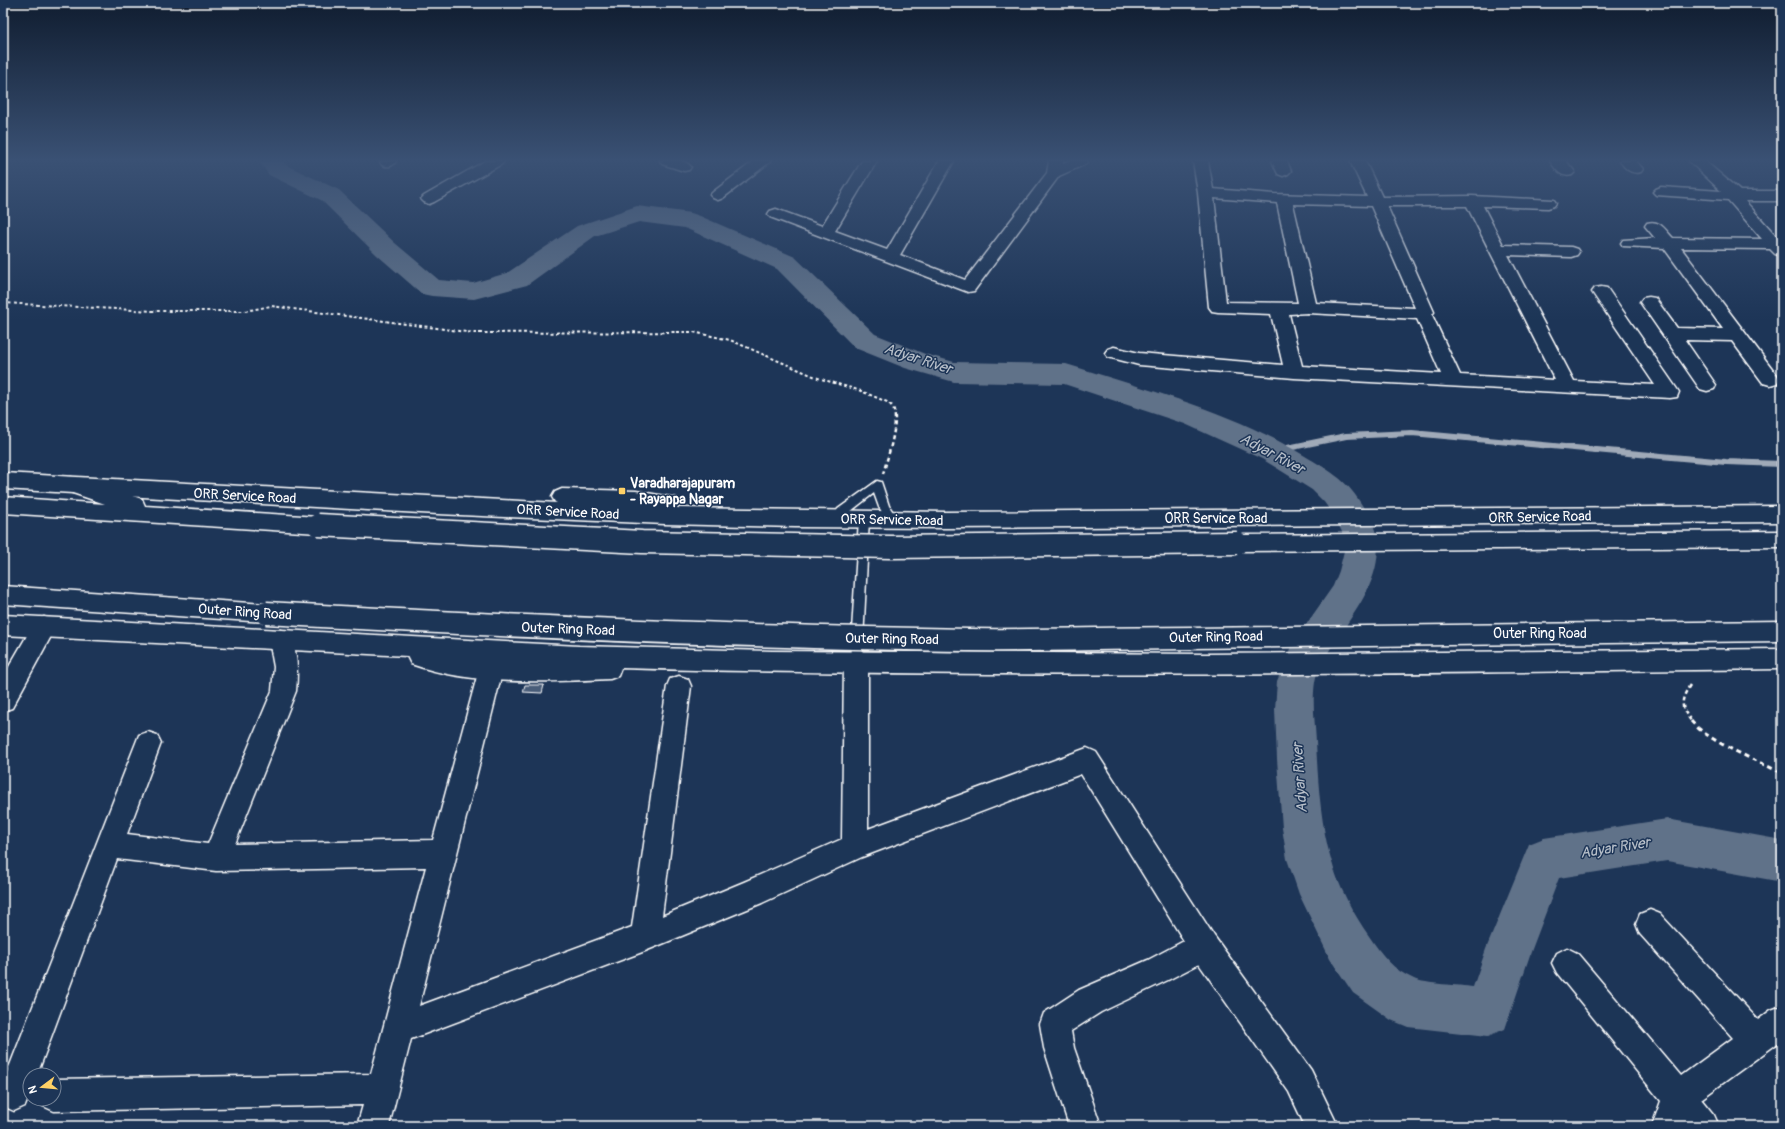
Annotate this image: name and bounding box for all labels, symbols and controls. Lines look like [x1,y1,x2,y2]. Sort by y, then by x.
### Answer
water label: Adyar River [882,339,956,379]
water label: Adyar River [1236,429,1309,480]
place label: Varadharajapuram - Rayappa Nagar [630,475,736,508]
street label: ORR Service Road [193,485,297,507]
marker: Varadharajapuram - Rayappa Nagar [617,486,627,496]
street label: ORR Service Road [516,501,620,523]
street label: ORR Service Road [1488,508,1592,526]
street label: ORR Service Road [1164,510,1268,527]
street label: ORR Service Road [840,511,944,529]
street label: Outer Ring Road [198,600,293,624]
street label: Outer Ring Road [521,619,615,639]
street label: Outer Ring Road [1493,625,1587,642]
street label: Outer Ring Road [1169,628,1263,646]
street label: Outer Ring Road [845,630,939,648]
water label: Adyar River [1288,741,1312,814]
water label: Adyar River [1579,833,1653,863]
north arrow [22,1067,62,1107]
text: N [25,1084,40,1095]

